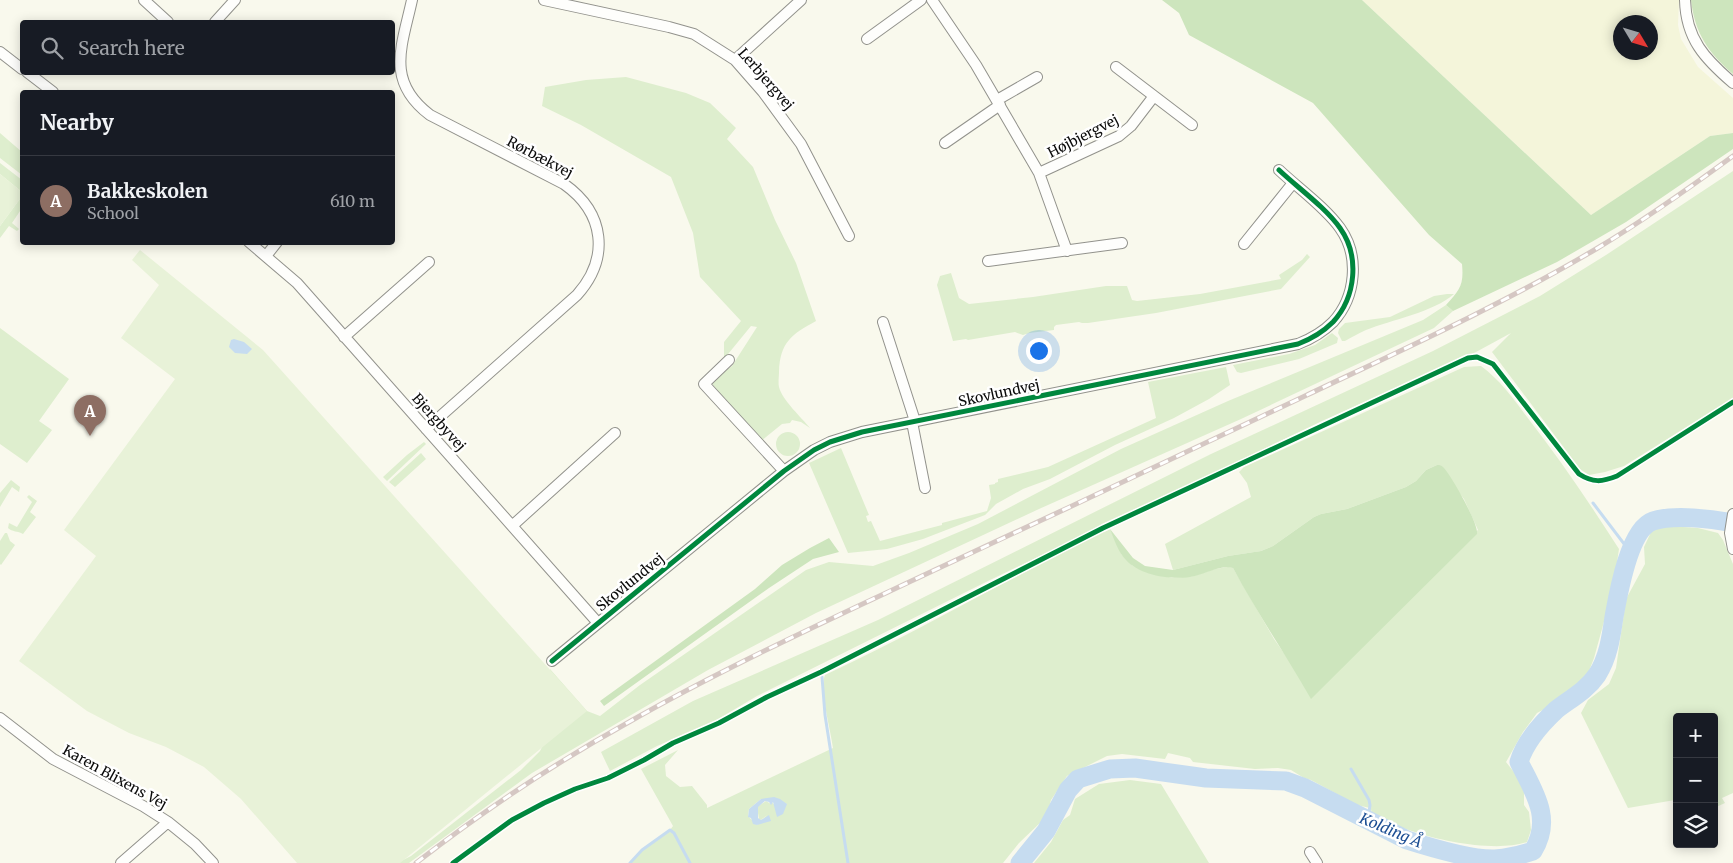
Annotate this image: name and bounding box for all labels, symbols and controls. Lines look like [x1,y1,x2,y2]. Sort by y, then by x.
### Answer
north arrow [1613,15,1658,60]
search box [20,20,395,75]
icon: search [38,34,66,62]
text: Search here [78,36,185,60]
street label: Lerbjergvej [734,44,798,114]
text: Nearby [40,109,114,136]
street label: Højbjergvej [1044,110,1122,162]
street label: Rørbækvej [504,132,576,182]
text: Bakkeskolen [87,179,208,203]
text: A [50,191,62,211]
text: 610 m [330,191,375,211]
text: School [87,203,139,223]
your location [1026,338,1052,364]
street label: Skovlundvej [957,376,1041,410]
street label: Bjergbyvej [408,389,470,455]
pin: A [74,395,106,436]
street label: Skovlundvej [592,549,668,615]
map controls [1673,713,1718,848]
button: + [1673,713,1718,758]
street label: Karen Blixens Vej [60,741,170,813]
button: − [1673,758,1718,803]
button: layers [1673,803,1718,848]
water label: Kolding Å [1356,806,1426,852]

